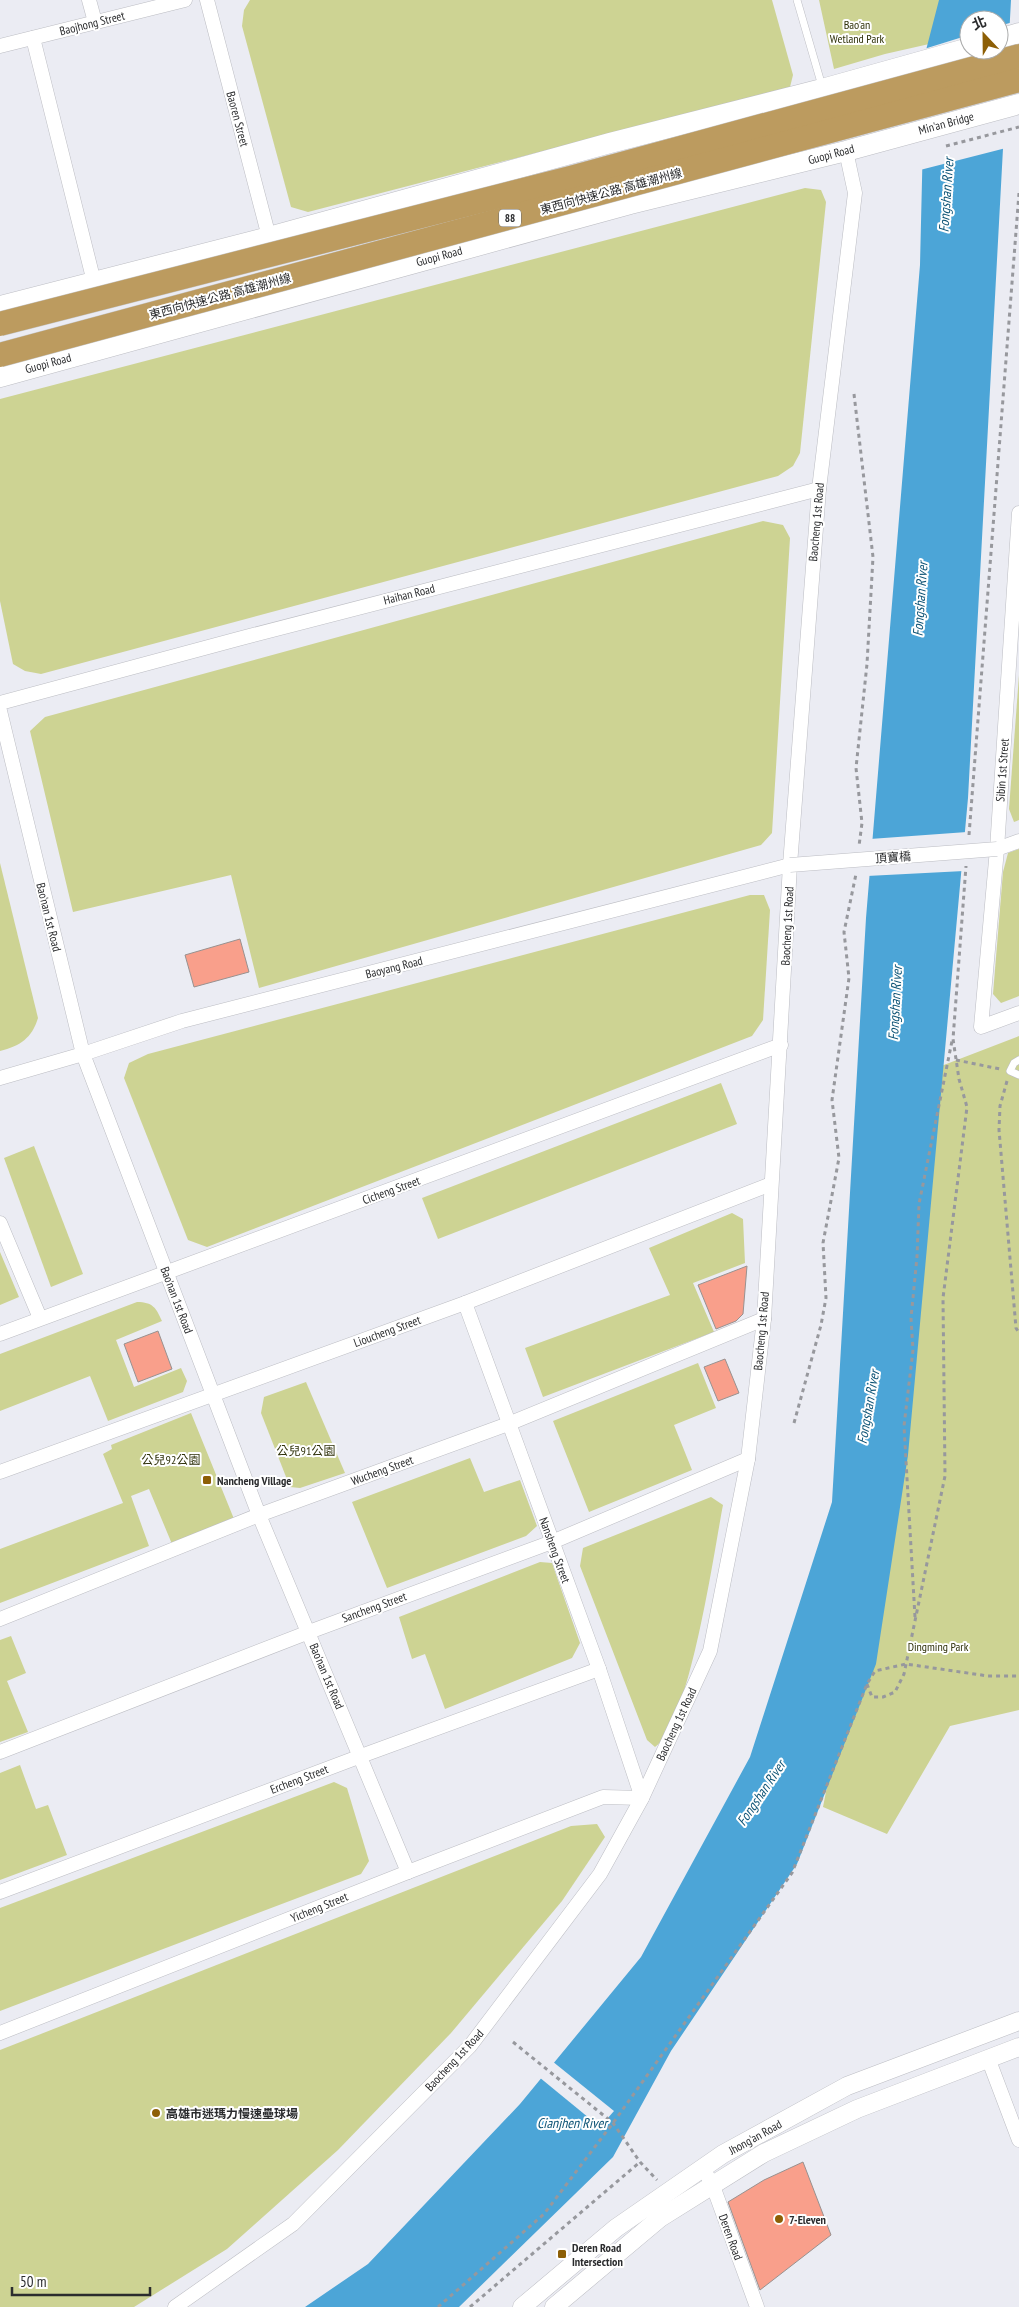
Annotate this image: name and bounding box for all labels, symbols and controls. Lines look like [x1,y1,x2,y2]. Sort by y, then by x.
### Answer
street label: Baojhong Street [58,8,127,38]
north arrow [959,10,1009,60]
text: 北 [969,12,989,34]
park label: Bao'an Wetland Park [830,17,885,46]
street label: Baoren Street [223,90,253,149]
street label: Min'an Bridge [917,108,975,138]
street label: Guopi Road [806,141,856,167]
water label: Fongshan River [934,155,958,233]
street label: 東西向快速公路 高雄潮州線 [538,165,684,217]
road number: 88 [499,210,521,227]
street label: Guopi Road [414,243,464,269]
street label: 東西向快速公路 高雄潮州線 [147,270,293,322]
street label: Guopi Road [23,350,73,376]
street label: Baocheng 1st Road [805,482,827,562]
water label: Fongshan River [908,559,932,637]
street label: Haihan Road [382,580,436,608]
street label: Sibin 1st Street [992,737,1012,802]
street label: 頂寶橋 [875,848,911,866]
street label: Bao'nan 1st Road [33,881,65,953]
street label: Baocheng 1st Road [777,886,797,966]
street label: Baoyang Road [364,953,424,981]
water label: Fongshan River [884,963,906,1041]
street label: Cicheng Street [360,1172,423,1207]
street label: Bao'nan 1st Road [157,1264,197,1336]
street label: Baocheng 1st Road [750,1291,772,1371]
street label: Lioucheng Street [351,1312,423,1350]
water label: Fongshan River [853,1367,884,1445]
park label: 公兒91公園 [277,1443,335,1458]
park label: 公兒92公園 [142,1452,200,1467]
street label: Wucheng Street [349,1452,416,1488]
place label: Nancheng Village [217,1473,291,1488]
marker: Nancheng Village [201,1474,213,1486]
street label: Nansheng Street [536,1515,574,1585]
street label: Sancheng Street [340,1588,409,1626]
park label: Dingming Park [908,1639,969,1654]
street label: Bao'nan 1st Road [306,1641,348,1711]
street label: Baocheng 1st Road [653,1685,699,1763]
water label: Fongshan River [733,1755,790,1829]
street label: Ercheng Street [268,1761,331,1797]
street label: Yicheng Street [288,1888,350,1925]
street label: Baocheng 1st Road [422,2026,486,2094]
place label: 高雄市迷瑪力慢速壘球場 [166,2106,298,2121]
marker: 高雄市迷瑪力慢速壘球場 [150,2107,162,2119]
water label: Cianjhen River [537,2114,609,2132]
street label: Jhong'an Road [725,2116,784,2158]
street label: Deren Road [716,2212,746,2262]
place label: 7-Eleven [789,2212,826,2227]
marker: 7-Eleven [773,2213,785,2225]
place label: Deren Road Intersection [572,2240,623,2269]
marker: Deren Road Intersection [556,2248,568,2260]
scale bar [12,2264,150,2296]
text: 50 m [20,2272,46,2291]

